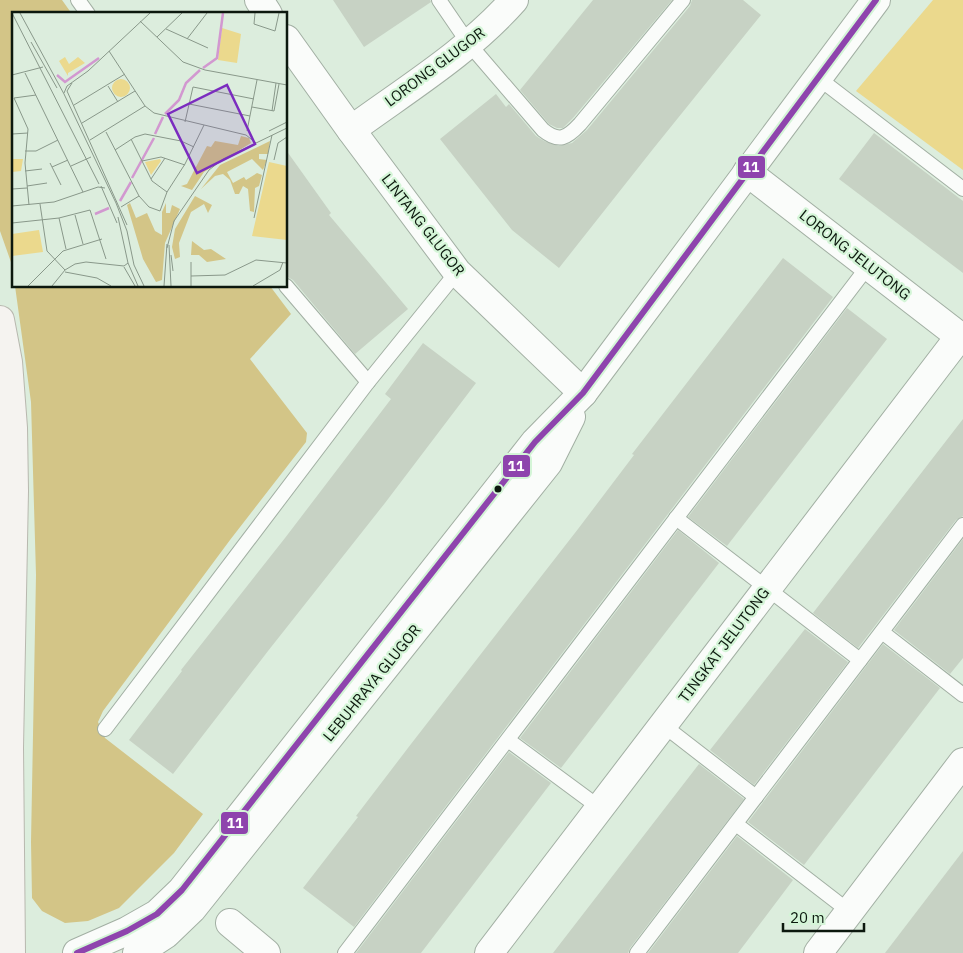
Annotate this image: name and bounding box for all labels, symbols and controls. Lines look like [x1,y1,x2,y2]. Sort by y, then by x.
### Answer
inset map [12,12,288,288]
street label: LORONG GLUGOR [381,23,489,110]
line badge: 11 [737,155,766,179]
text: 11 [743,158,760,176]
street label: LINTANG GLUGOR [378,170,469,279]
street label: LORONG JELUTONG [796,205,915,304]
line badge: 11 [502,454,531,478]
text: 11 [508,457,525,475]
unlabelled marker [493,484,503,494]
street label: TINGKAT JELUTONG [674,583,773,706]
street label: LEBUHRAYA GLUGOR [319,620,425,745]
line badge: 11 [220,811,249,835]
text: 11 [227,814,244,832]
scale bar [783,900,864,932]
text: 20 m [790,908,825,927]

